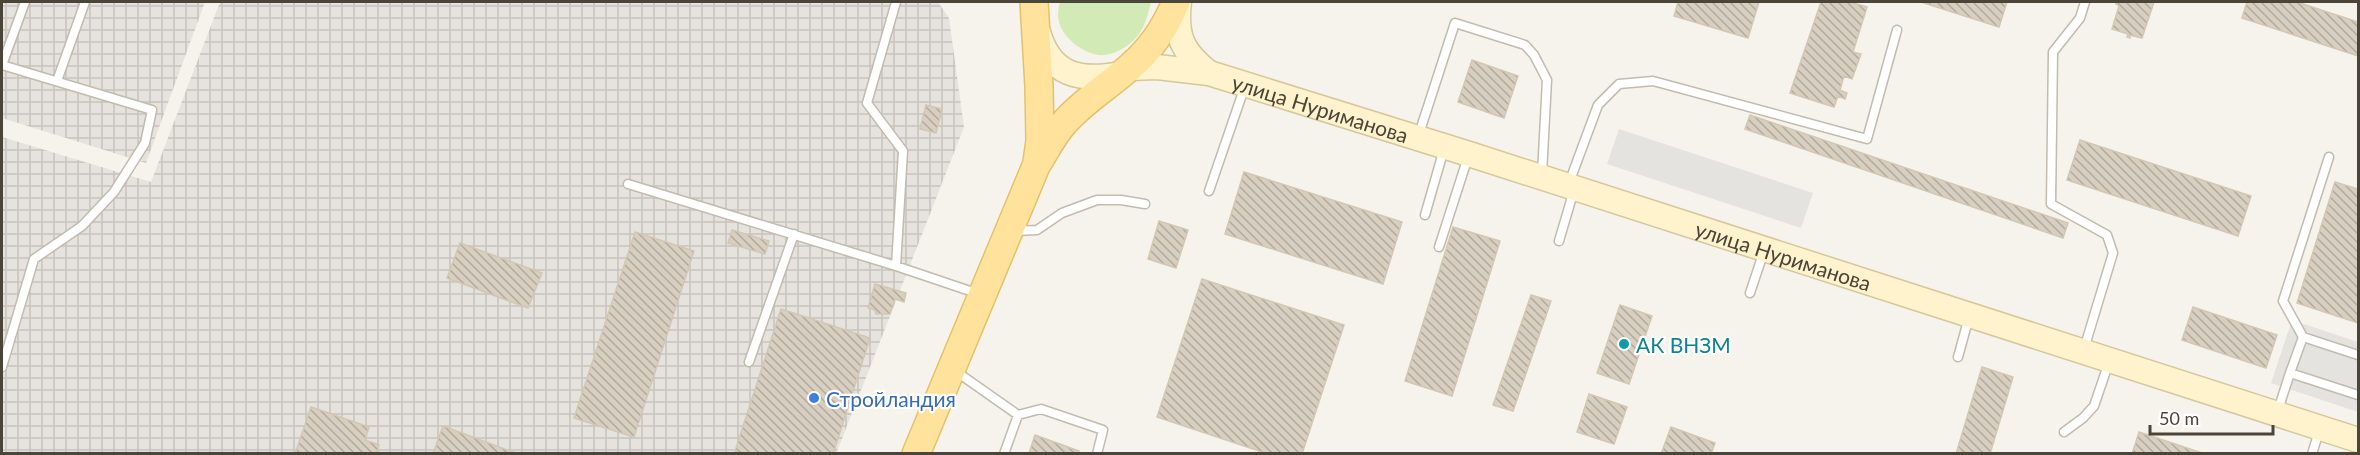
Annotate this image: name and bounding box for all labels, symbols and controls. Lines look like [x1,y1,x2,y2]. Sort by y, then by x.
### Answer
street label: улица Нуриманова [1229,69,1412,147]
street label: улица Нуриманова [1692,215,1874,295]
place label: АК ВНЗМ [1636,332,1731,357]
marker: АК ВНЗМ [1617,337,1631,351]
place label: Стройландия [826,386,956,411]
marker: Стройландия [807,391,821,405]
scale bar [2150,398,2273,436]
text: 50 m [2159,407,2199,429]

